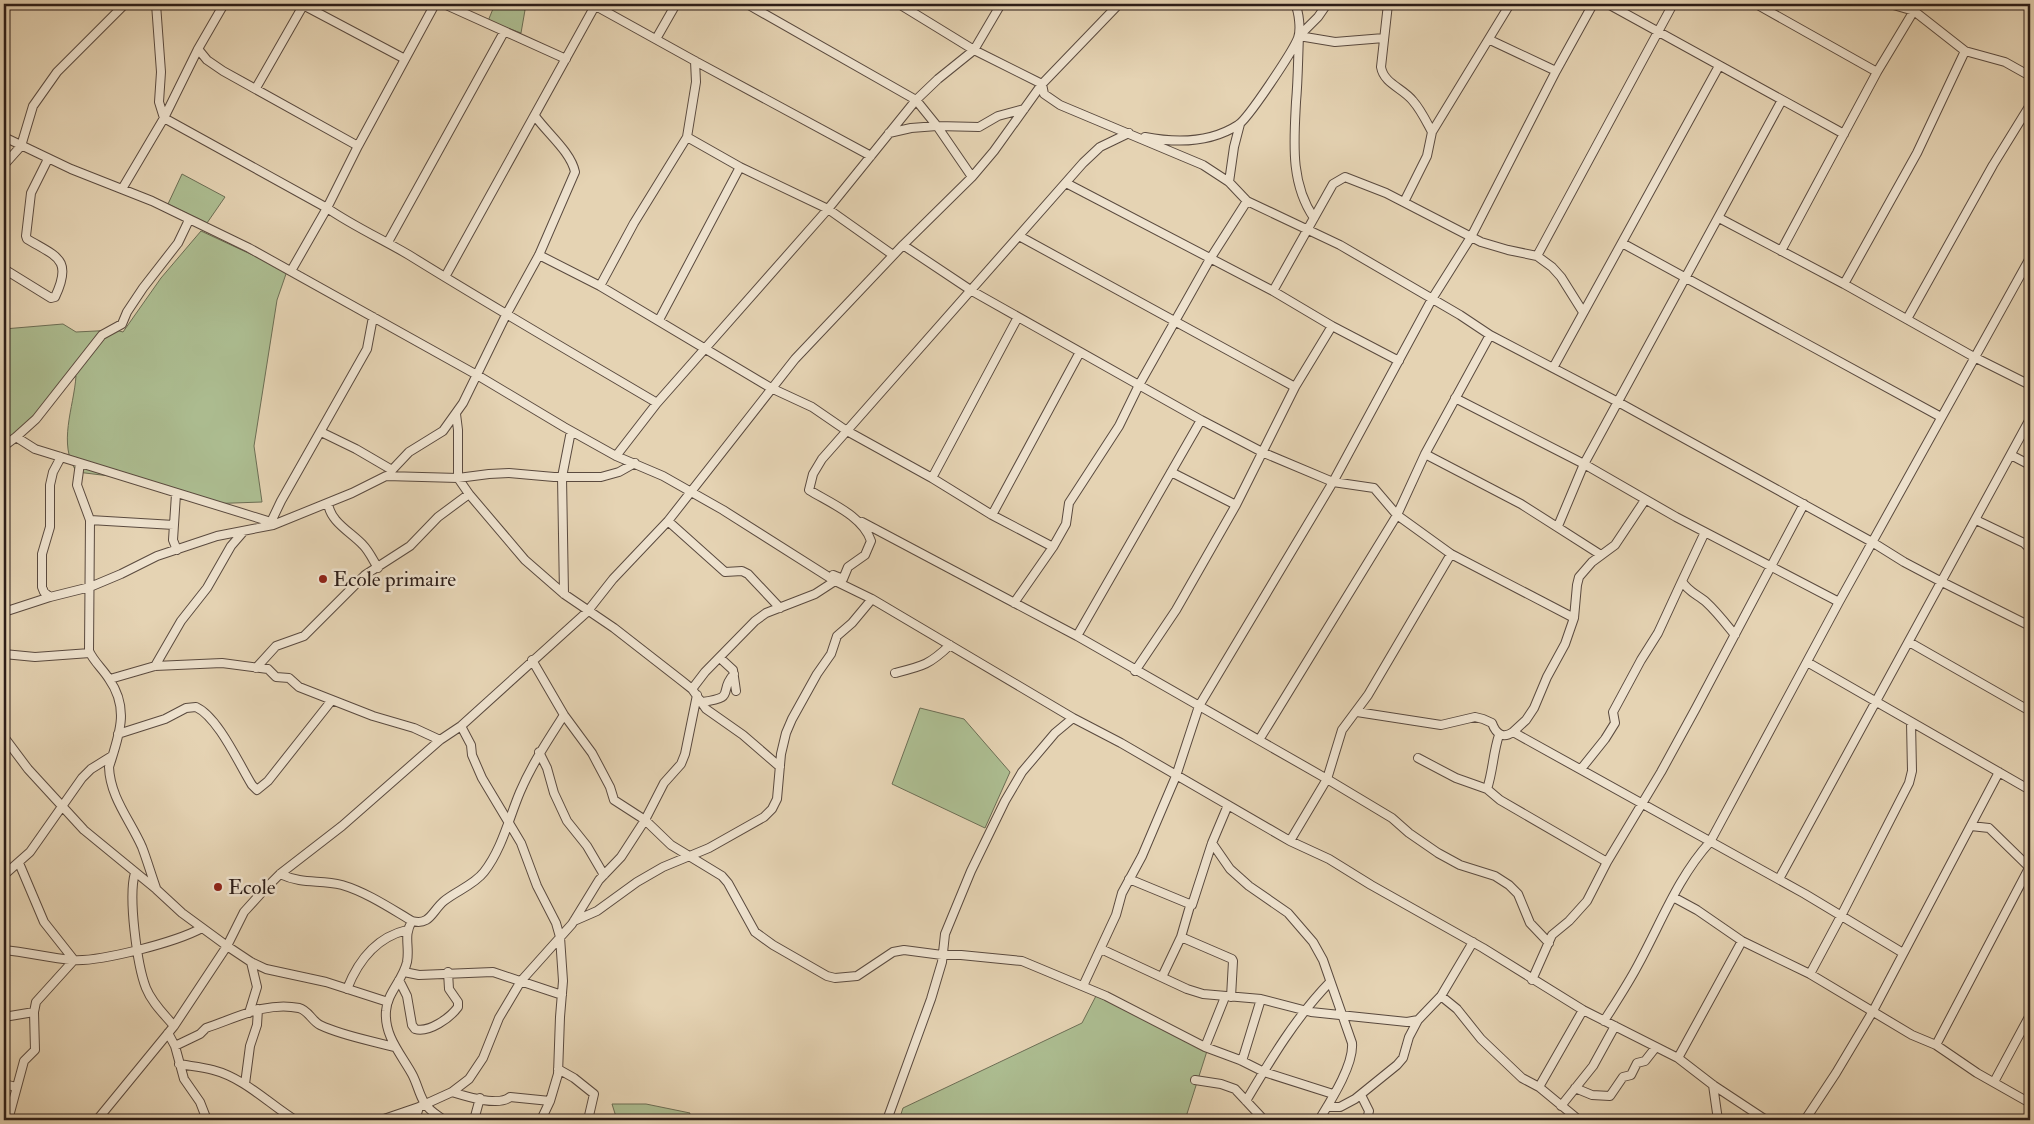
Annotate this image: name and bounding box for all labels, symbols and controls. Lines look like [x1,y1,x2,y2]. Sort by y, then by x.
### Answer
place label: Ecole primaire [333,566,456,593]
marker: Ecole primaire [317,573,329,585]
place label: Ecole [228,874,276,901]
marker: Ecole [212,881,224,893]

